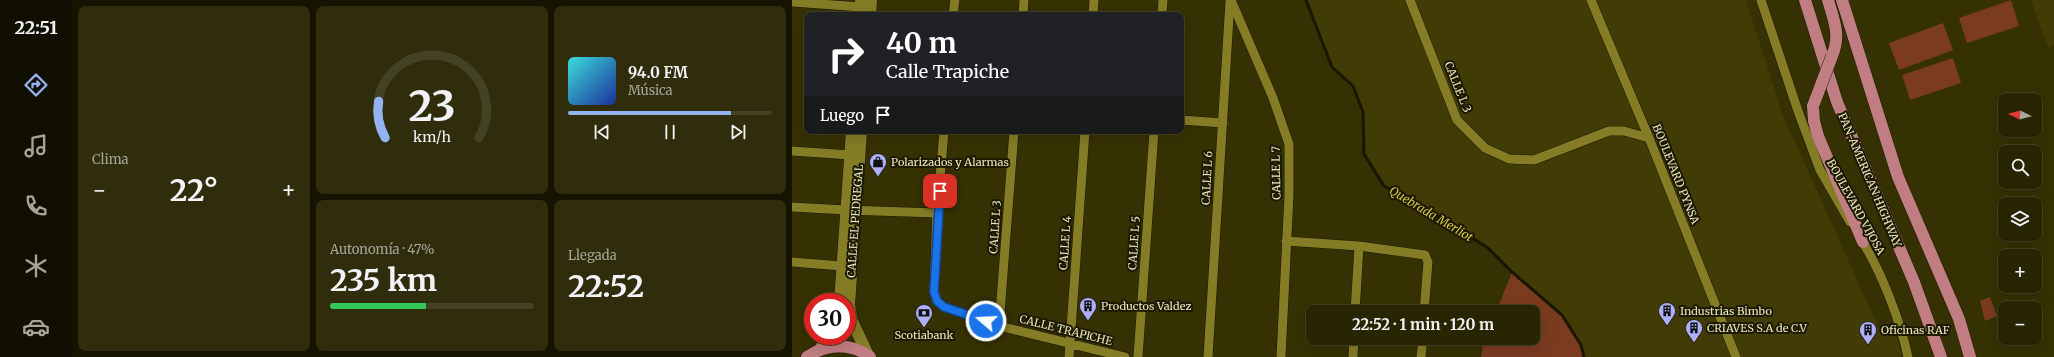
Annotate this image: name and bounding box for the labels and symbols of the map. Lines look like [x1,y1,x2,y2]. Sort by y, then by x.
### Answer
street label: CALLE L 3 [1441,59,1475,115]
north arrow [1998,93,2042,137]
street label: PAN-AMERICAN HIGHWAY [1835,111,1905,250]
street label: BOULEVARD PYNSA [1649,122,1703,226]
street label: CALLE L 7 [1269,146,1283,200]
street label: CALLE L 6 [1199,150,1215,205]
shop icon: Polarizados y Alarmas [868,152,888,177]
place label: Polarizados y Alarmas [891,155,1009,169]
street label: BOULEVARD VIJOSA [1824,157,1888,258]
street label: CALLE EL PEDREGAL [844,164,866,278]
pin [923,174,957,208]
water label: Quebrada Merliot [1387,183,1477,245]
street label: CALLE L 3 [986,200,1004,254]
street label: CALLE L 4 [1056,215,1074,271]
street label: CALLE L 5 [1125,216,1143,270]
speed limit sign: 30 [804,293,856,345]
building icon: Productos Valdez [1078,296,1098,321]
place label: Productos Valdez [1101,299,1191,313]
position arrow [965,300,1007,342]
building icon: Industrias Bimbo [1657,301,1677,326]
bank icon: Scotiabank [914,303,934,328]
place label: Industrias Bimbo [1680,304,1772,318]
street label: CALLE TRAPICHE [1018,312,1114,348]
building icon: CRIAVES S.A de C.V [1684,318,1704,343]
building icon: Oficinas RAF [1858,320,1878,345]
place label: CRIAVES S.A de C.V [1707,321,1808,335]
place label: Oficinas RAF [1881,323,1950,337]
place label: Scotiabank [894,328,954,342]

